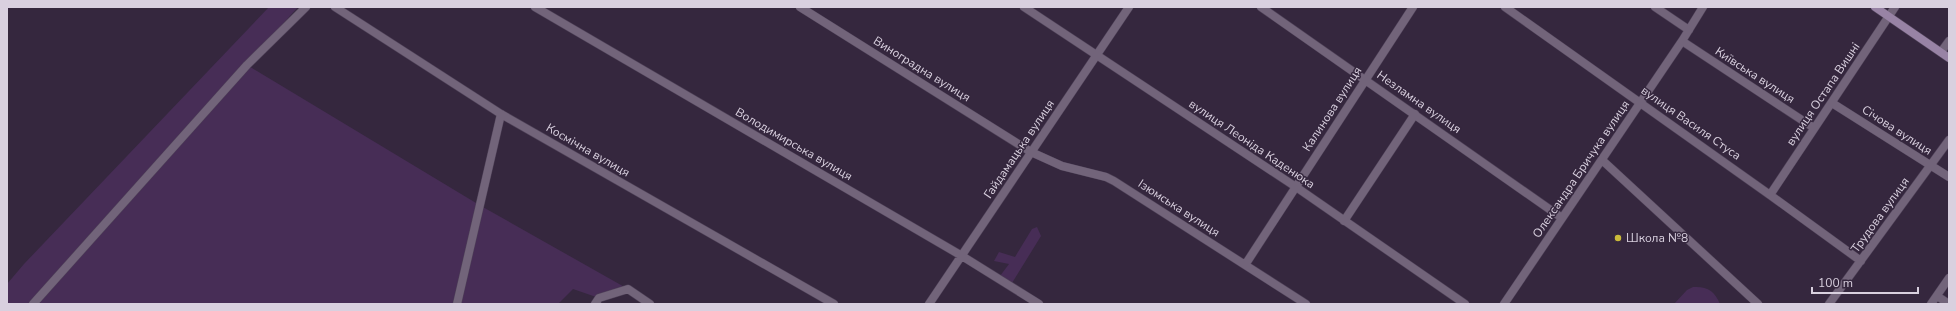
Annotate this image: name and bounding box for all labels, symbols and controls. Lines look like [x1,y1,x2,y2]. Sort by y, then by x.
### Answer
street label: Виноградна вулиця [870,33,974,105]
street label: вулиця Остапа Вишні [1783,39,1864,149]
street label: Київська вулиця [1712,43,1798,107]
street label: Калинова вулиця [1299,64,1365,154]
street label: Незламна вулиця [1374,67,1464,137]
street label: вулиця Василя Стуса [1638,82,1744,164]
street label: вулиця Леоніда Каденюка [1186,96,1318,192]
street label: Гайдамацька вулиця [980,97,1058,201]
street label: Олександра Бричука вулиця [1529,97,1633,241]
street label: Січова вулиця [1859,101,1935,159]
street label: Володимирська вулиця [733,104,855,184]
street label: Космічна вулиця [543,120,633,180]
street label: Трудова вулиця [1847,174,1913,256]
street label: Ізюмська вулиця [1135,176,1223,240]
place label: Школа №8 [1626,230,1688,246]
marker: Школа №8 [1613,233,1623,243]
scale bar [1812,269,1918,295]
text: 100 m [1818,275,1853,291]

